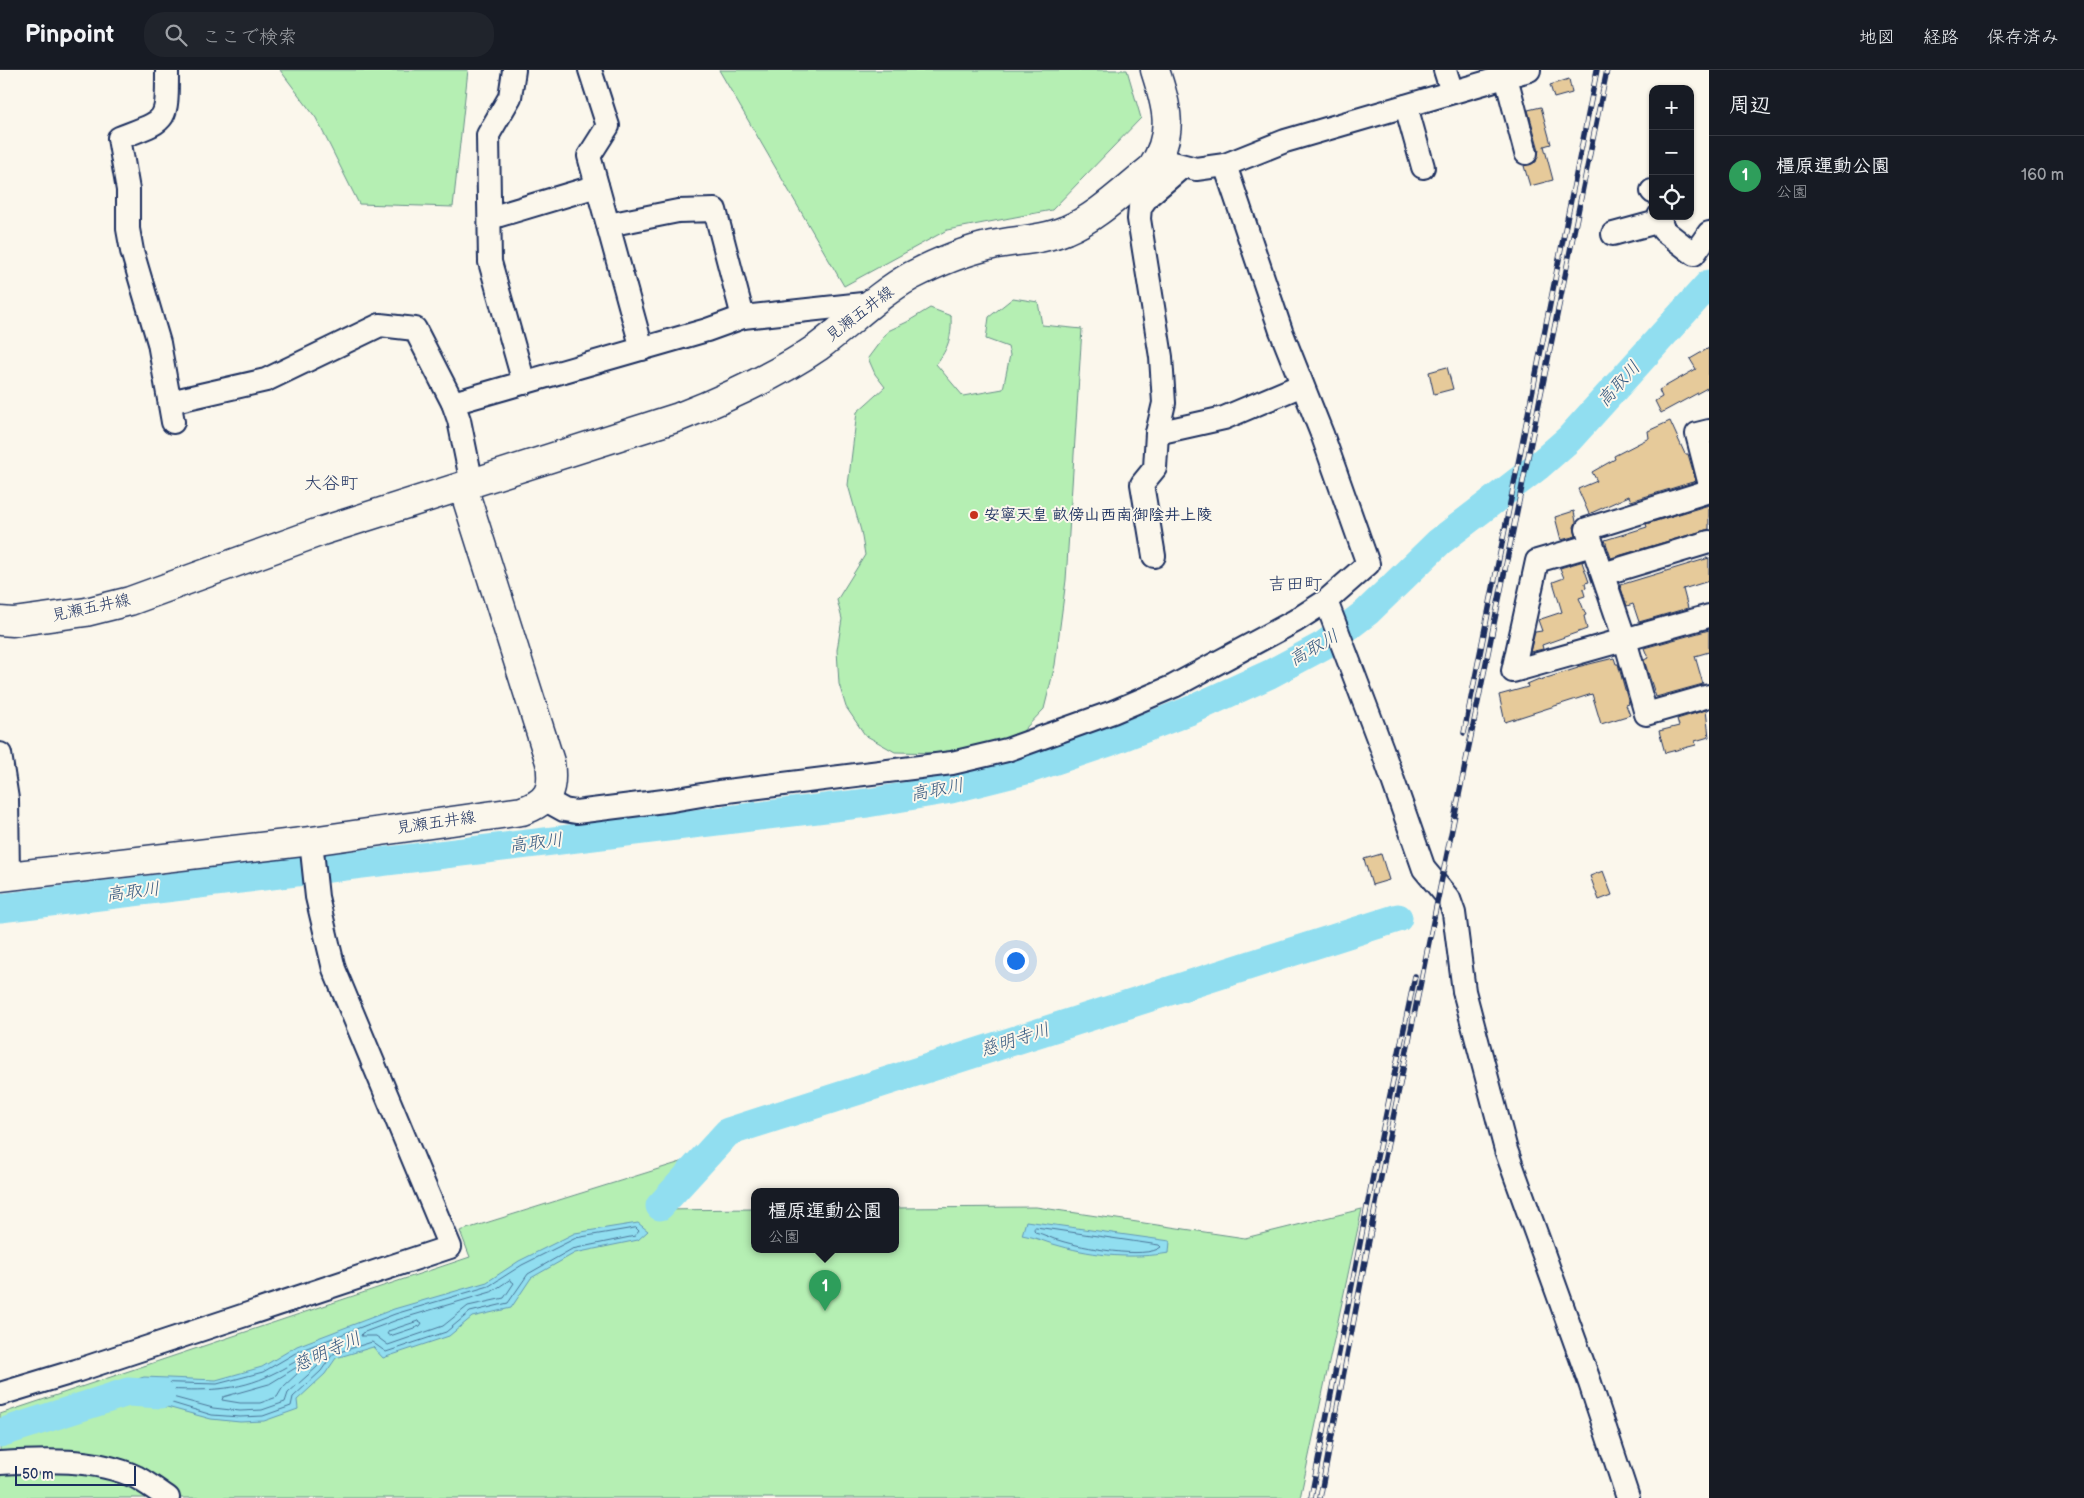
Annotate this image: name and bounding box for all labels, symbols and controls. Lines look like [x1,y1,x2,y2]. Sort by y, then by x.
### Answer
search box [144,12,494,57]
text: Pinpoint [25,20,114,49]
icon: search [162,21,190,49]
text: ここで検索 [202,26,297,49]
text: 地図 [1859,27,1895,48]
text: 経路 [1923,27,1959,48]
text: 保存済み [1987,27,2059,48]
map controls [1649,85,1694,220]
button: + [1649,85,1694,130]
text: 周辺 [1729,93,1771,118]
button: − [1649,130,1694,175]
text: 橿原運動公園 [1776,155,1890,178]
text: 1 [1742,166,1748,185]
text: 160 m [2021,166,2064,185]
button: locate [1649,175,1694,220]
text: 公園 [1776,183,1808,202]
street label: 見瀬五井線 [822,282,898,346]
water label: 高取川 [1593,357,1645,411]
district label: 大谷町 [304,473,358,494]
place label: 安寧天皇 畝傍山西南御陰井上陵 [984,506,1212,525]
marker: 安寧天皇 畝傍山西南御陰井上陵 [968,509,980,521]
district label: 吉田町 [1268,574,1322,595]
street label: 見瀬五井線 [50,590,132,626]
water label: 高取川 [1285,625,1343,671]
water label: 高取川 [908,775,966,805]
street label: 見瀬五井線 [395,808,477,838]
water label: 高取川 [508,829,564,857]
water label: 高取川 [105,878,161,906]
your location [1003,948,1029,974]
water label: 慈明寺川 [978,1019,1052,1061]
popup [751,1188,899,1253]
text: 橿原運動公園 [768,1200,882,1223]
text: 公園 [768,1228,800,1247]
pin: 1 [809,1270,841,1311]
water label: 慈明寺川 [290,1328,364,1376]
scale bar [15,1463,136,1486]
text: 50 m [22,1466,54,1483]

